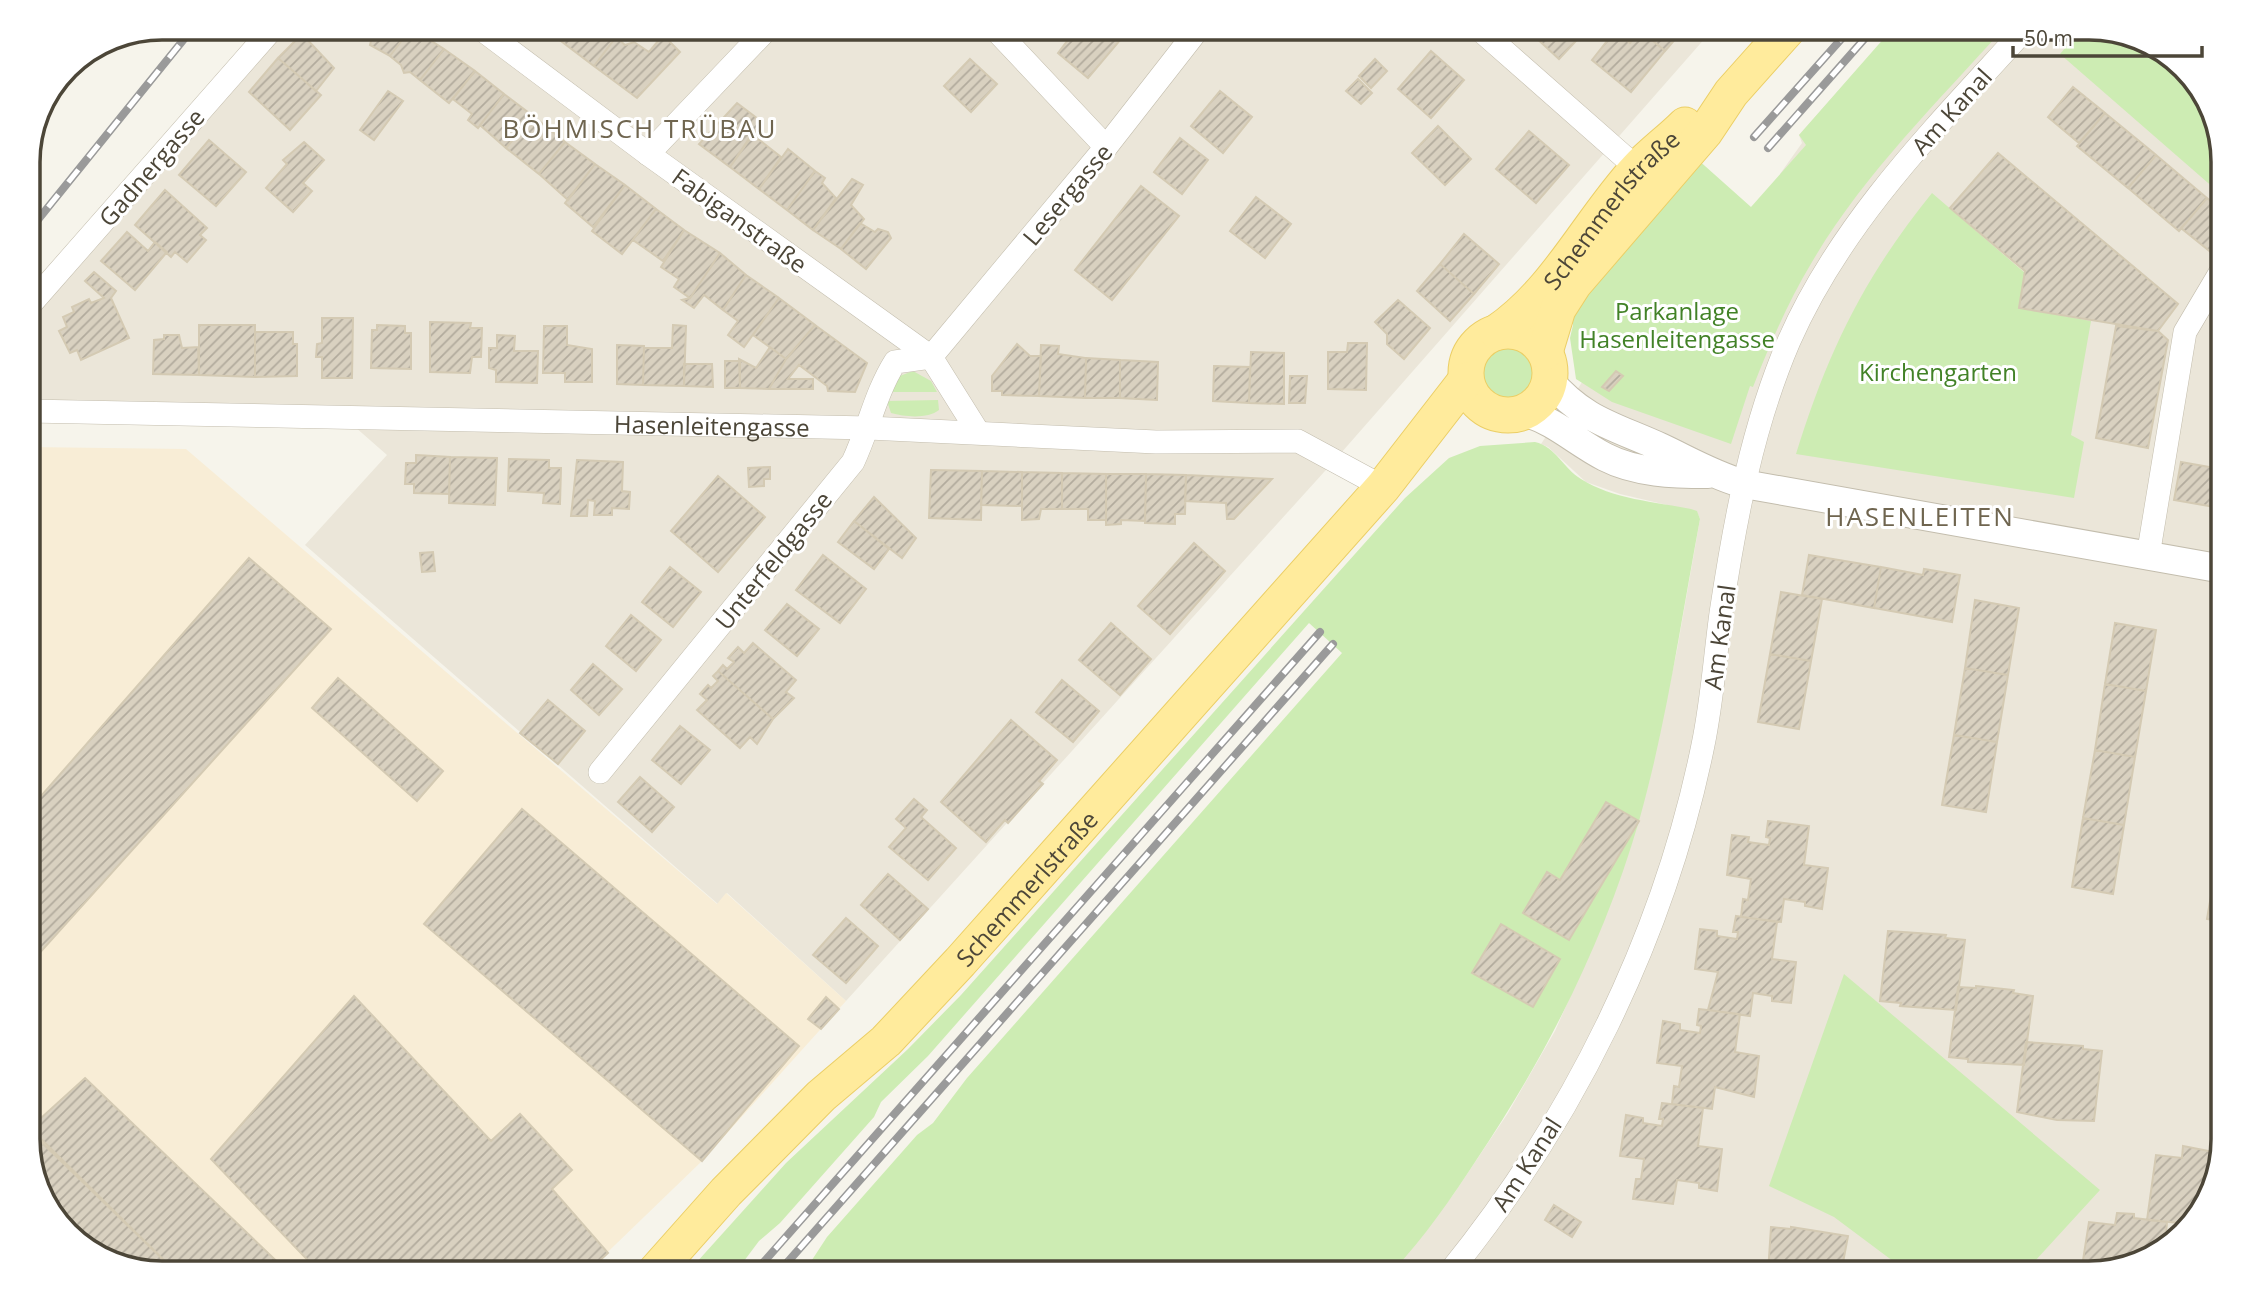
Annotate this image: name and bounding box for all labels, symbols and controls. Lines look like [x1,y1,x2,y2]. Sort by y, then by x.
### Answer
scale bar [2013,14,2202,58]
text: 50 m [2024,24,2073,52]
street label: Am Kanal [1903,61,1999,161]
street label: Gadnergasse [91,101,211,233]
district label: BÖHMISCH TRÜBAU [503,110,777,146]
street label: Schemmerlstraße [1535,122,1686,296]
street label: Lesergasse [1015,136,1119,252]
street label: Fabiganstraße [666,160,814,280]
park label: Parkanlage Hasenleitengasse [1579,294,1775,355]
park label: Kirchengarten [1859,355,2017,388]
street label: Hasenleitengasse [614,406,810,443]
street label: Unterfeldgasse [707,484,839,636]
district label: HASENLEITEN [1825,498,2015,534]
street label: Am Kanal [1695,582,1743,692]
street label: Schemmerlstraße [948,803,1104,973]
street label: Am Kanal [1483,1111,1569,1217]

